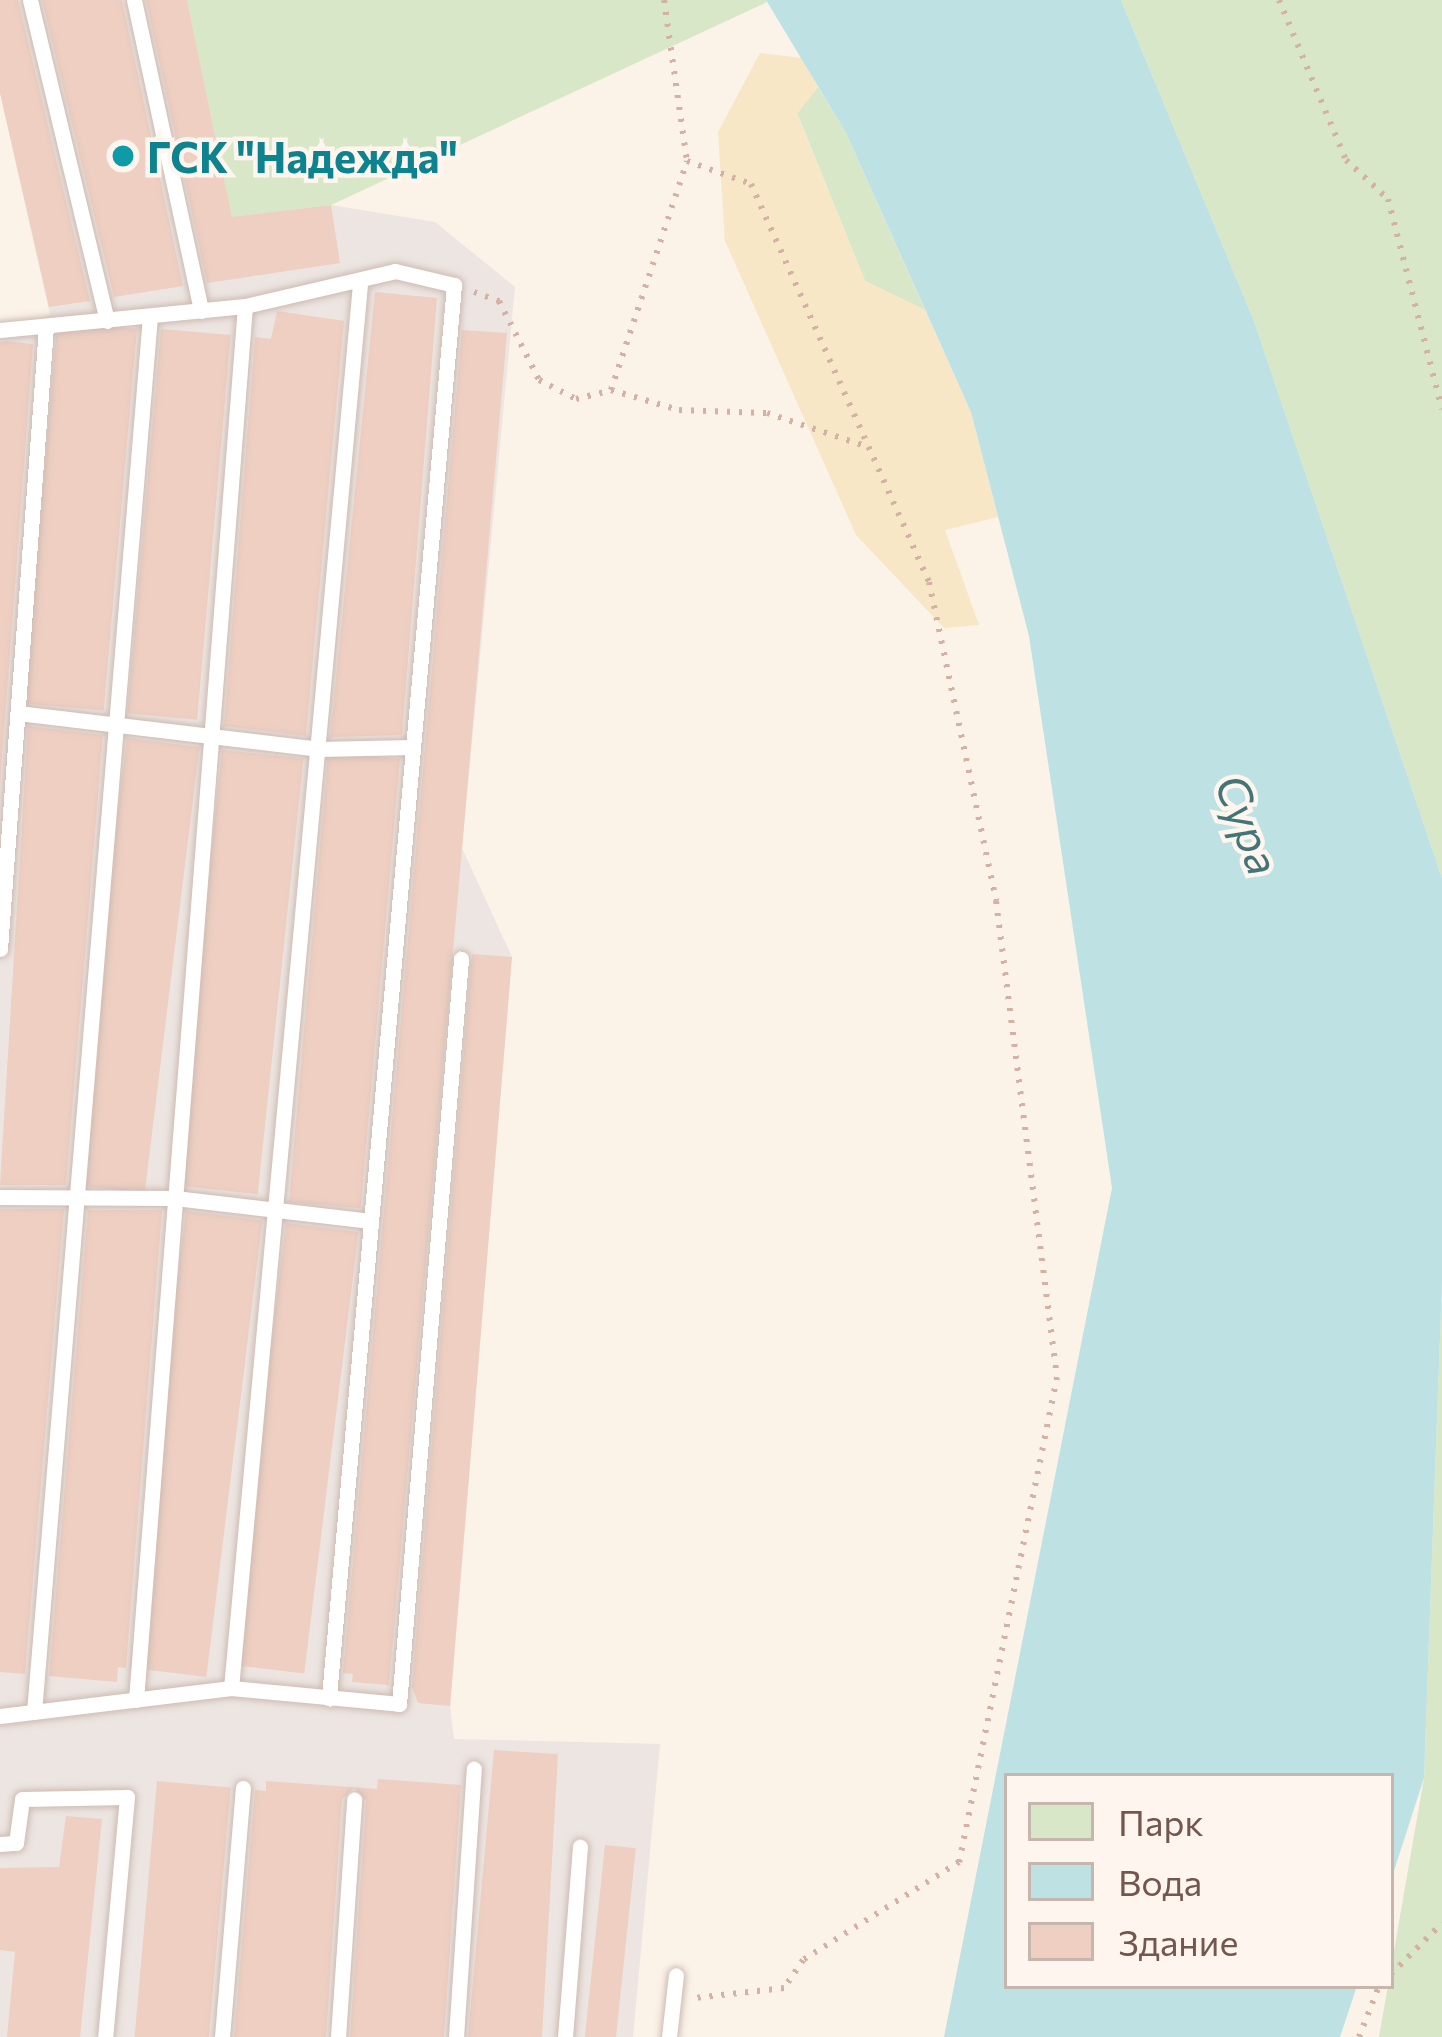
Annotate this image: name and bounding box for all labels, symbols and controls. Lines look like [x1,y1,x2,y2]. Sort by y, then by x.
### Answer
place label: ГСК "Надежда" [147,131,458,181]
marker: ГСК "Надежда" [110,143,136,169]
water label: Сура [1205,766,1293,882]
legend [1004,1773,1394,1989]
text: Парк [1118,1799,1204,1843]
text: Вода [1118,1859,1202,1903]
text: Здание [1118,1919,1239,1963]

